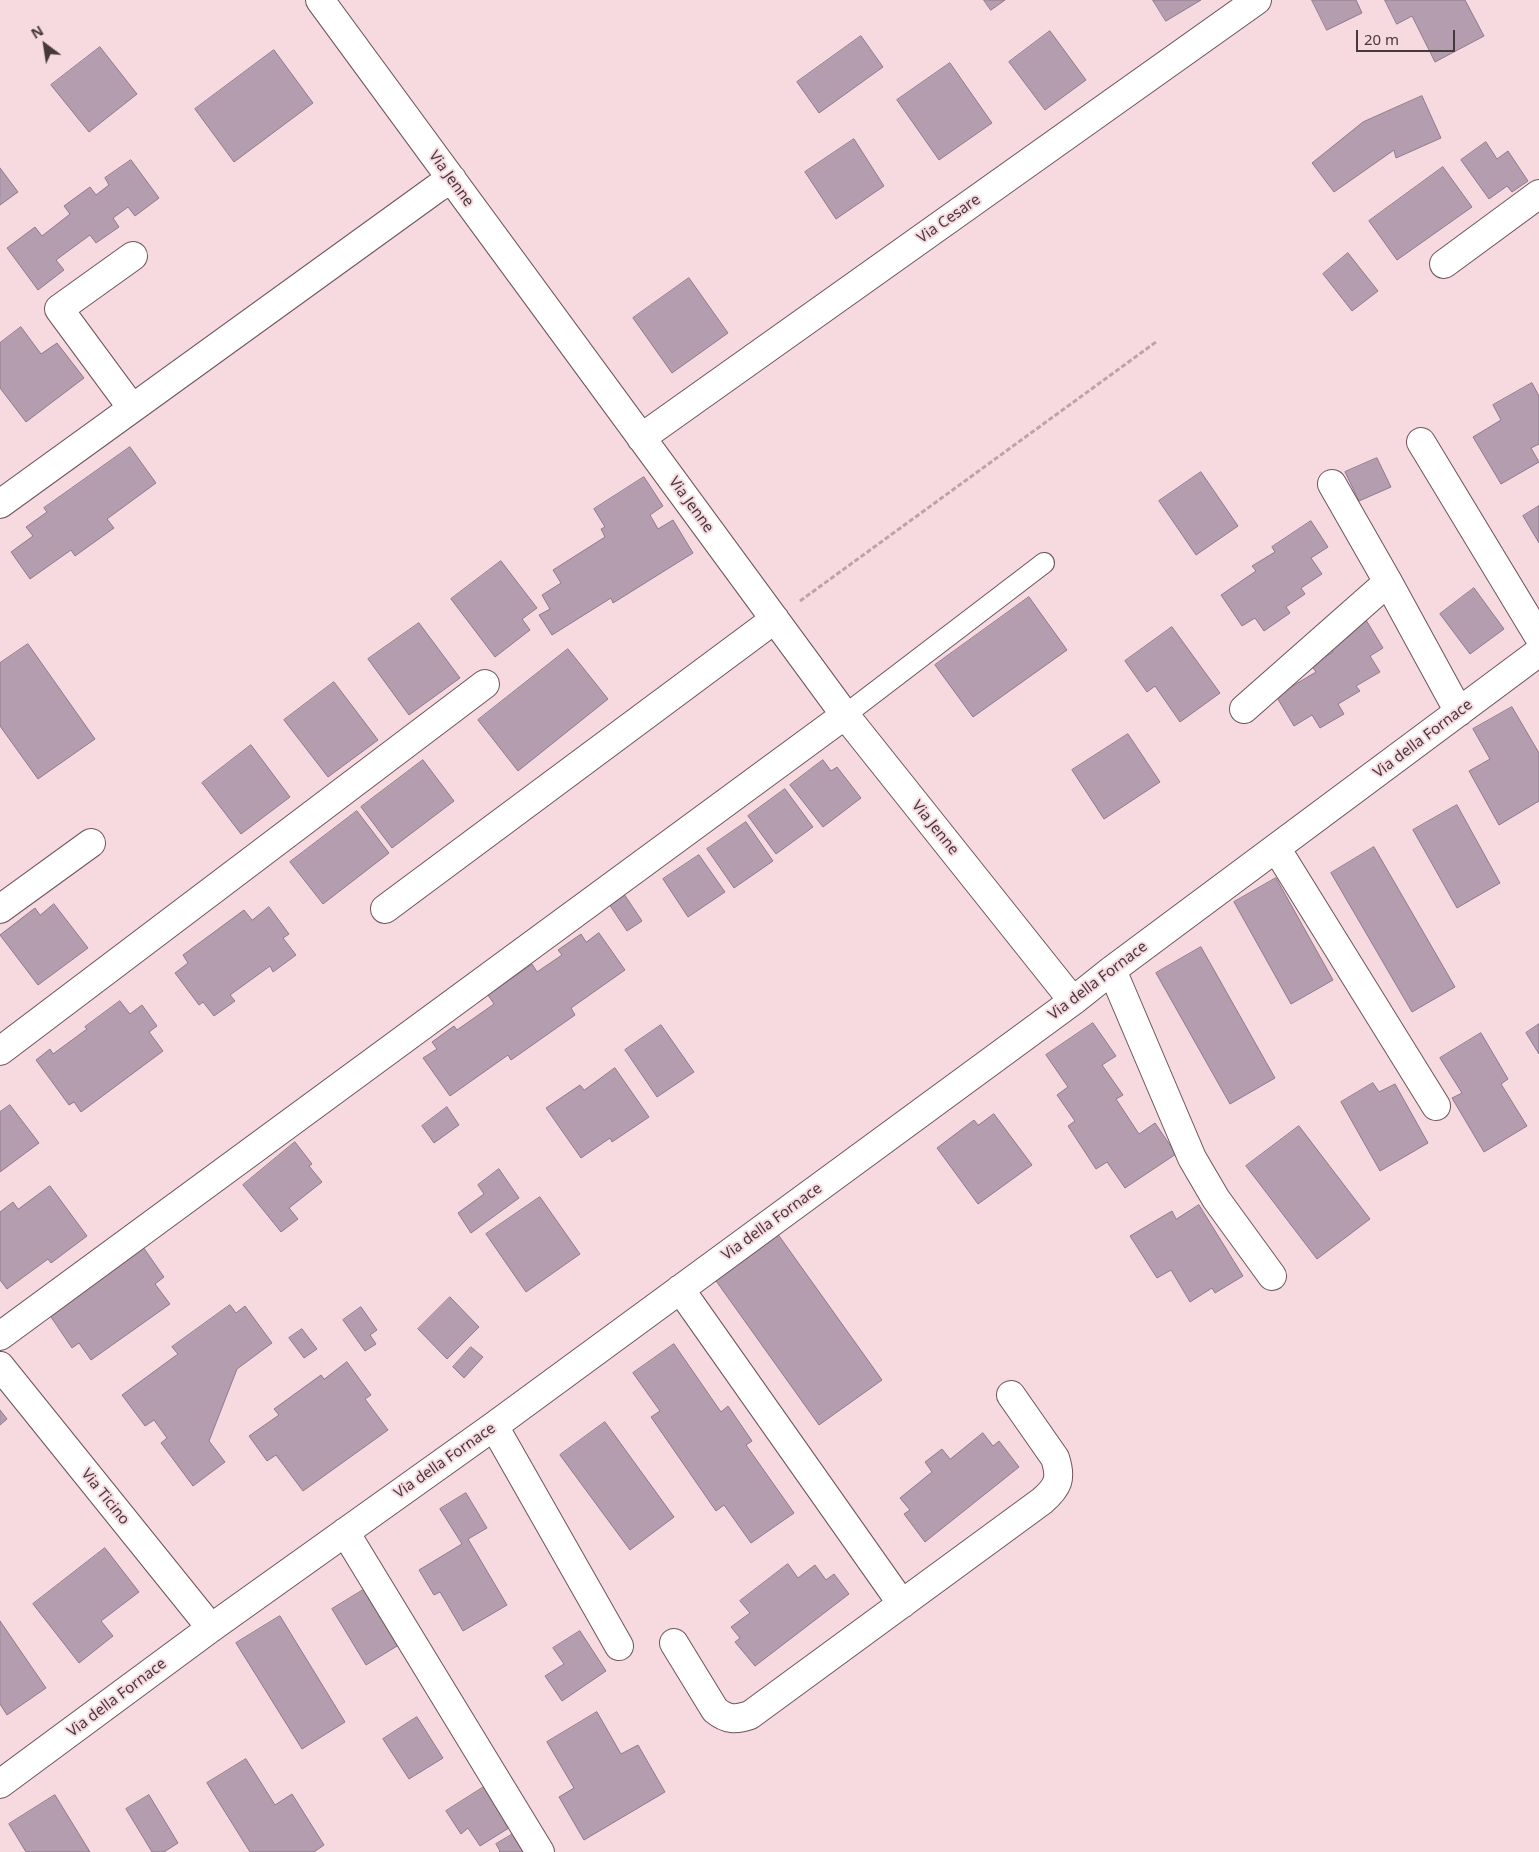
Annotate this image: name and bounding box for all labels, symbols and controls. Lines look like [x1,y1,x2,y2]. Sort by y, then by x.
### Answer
north arrow [20,20,70,70]
scale bar [1359,20,1458,52]
text: N [27,21,47,43]
text: 20 m [1364,29,1399,49]
street label: Via Jenne [425,148,477,210]
street label: Via Cesare [914,191,984,247]
street label: Via Jenne [665,474,717,536]
street label: Via della Fornace [1370,696,1476,782]
street label: Via Jenne [908,797,962,859]
street label: Via della Fornace [1045,938,1151,1024]
street label: Via della Fornace [718,1180,826,1264]
street label: Via della Fornace [391,1419,499,1503]
street label: Via Ticino [77,1465,133,1529]
street label: Via della Fornace [64,1655,170,1741]

